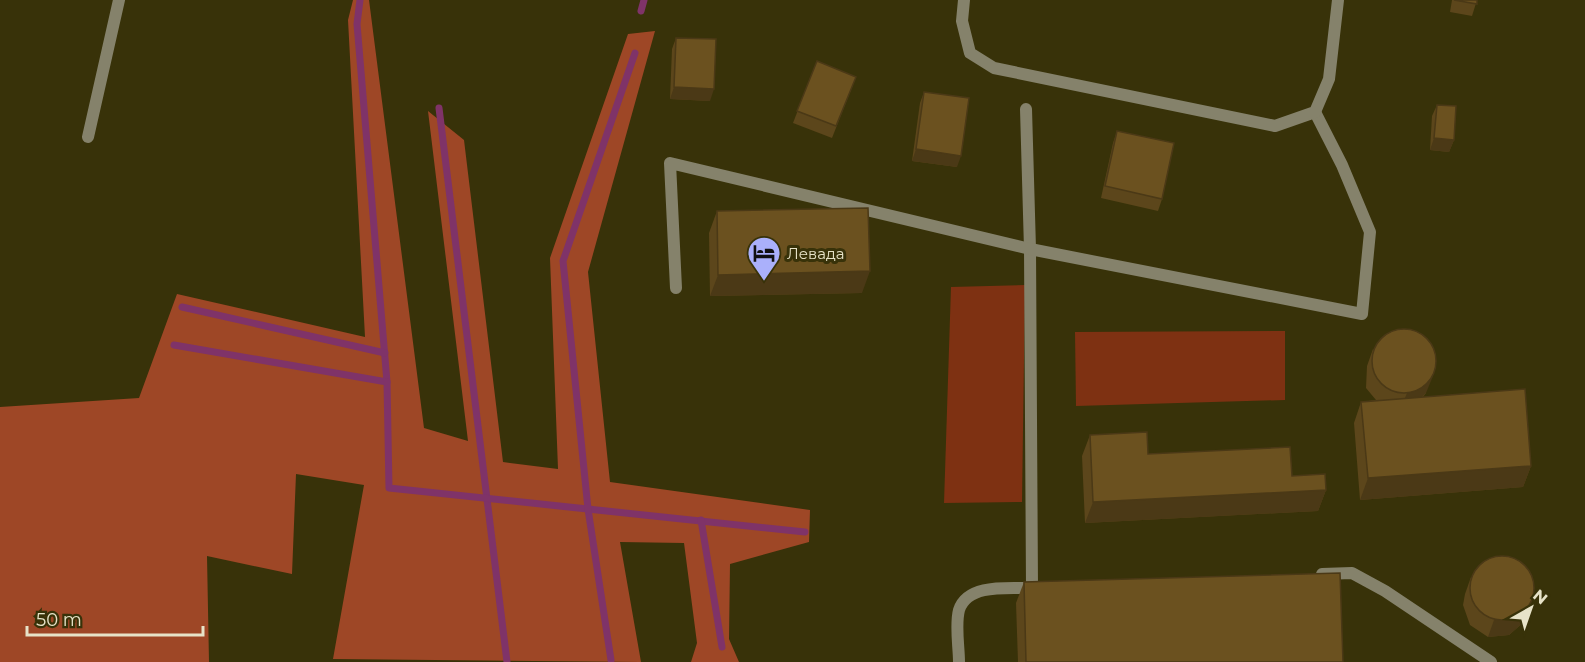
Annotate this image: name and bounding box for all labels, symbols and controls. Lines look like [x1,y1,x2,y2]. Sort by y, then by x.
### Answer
hotel icon: Левада [746,235,782,282]
place label: Левада [787,244,844,263]
north arrow [1501,578,1561,638]
text: N [1529,585,1551,608]
scale bar [27,599,202,637]
text: 50 m [36,609,82,631]

